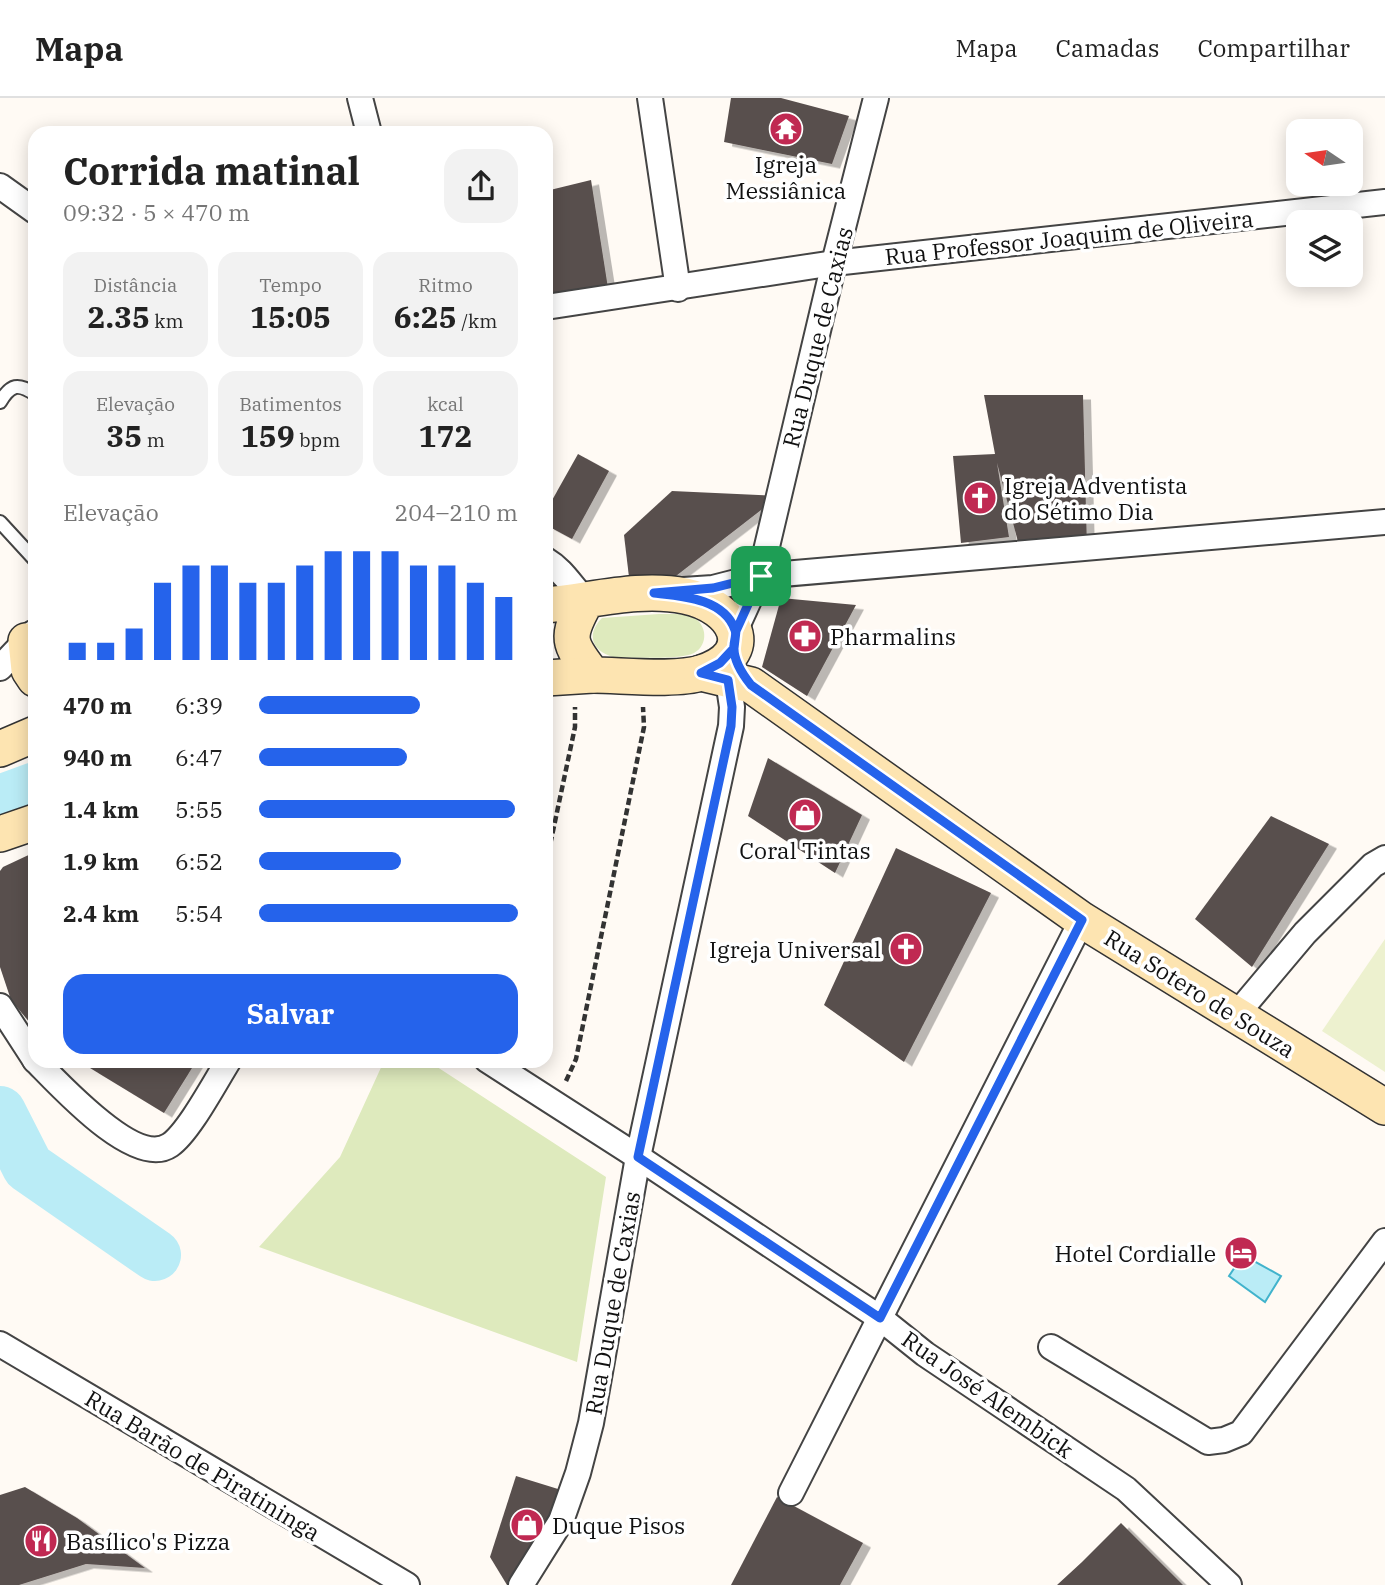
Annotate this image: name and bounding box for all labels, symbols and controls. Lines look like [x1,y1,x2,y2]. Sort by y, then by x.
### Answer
text: Mapa [35,27,123,70]
text: Mapa [955,32,1018,64]
text: Camadas [1056,32,1159,64]
text: Compartilhar [1197,32,1350,64]
temple icon: Igreja Messiânica [767,110,805,148]
north arrow [1286,119,1363,196]
map controls [1286,119,1363,287]
text: Corrida matinal [63,146,360,195]
button: share [444,149,518,223]
place label: Igreja Messiânica [726,149,846,205]
text: 09:32 · 5 × 470 m [63,197,250,227]
street label: Rua Professor Joaquim de Oliveira [883,203,1255,271]
button: layers [1286,210,1363,287]
street label: Rua Duque de Caxias [775,224,859,450]
text: Distância [94,273,177,297]
text: Tempo [259,273,322,297]
text: Ritmo [418,273,473,297]
text: 2.35 [87,297,150,336]
text: 15:05 [250,297,331,336]
text: 6:25 [394,297,457,336]
text: km [150,309,184,333]
text: /km [457,309,497,333]
text: Elevação [96,392,175,416]
text: Batimentos [239,392,342,416]
text: kcal [427,392,464,416]
text: 35 [106,416,142,455]
text: 159 [241,416,295,455]
text: 172 [419,416,473,455]
text: m [142,428,165,452]
text: bpm [295,428,340,452]
place label: Igreja Adventista do Sétimo Dia [1004,470,1188,526]
church icon: Igreja Adventista do Sétimo Dia [961,479,999,517]
text: Elevação [63,497,159,527]
text: 204–210 m [394,497,518,527]
pin [731,546,791,606]
icon: arrive [742,557,780,595]
pharmacy icon: Pharmalins [786,617,824,655]
place label: Pharmalins [830,621,956,651]
text: 470 m [63,690,132,720]
text: 6:39 [175,690,223,720]
text: 940 m [63,742,132,772]
text: 6:47 [175,742,223,772]
text: 1.4 km [63,794,139,824]
text: 5:55 [175,794,223,824]
shop icon: Coral Tintas [786,796,824,834]
place label: Coral Tintas [739,835,871,865]
text: 1.9 km [63,846,139,876]
text: 6:52 [175,846,223,876]
text: 2.4 km [63,898,139,928]
text: 5:54 [175,898,223,928]
street label: Rua Sotero de Souza [1099,922,1301,1064]
church icon: Igreja Universal [887,930,925,968]
place label: Igreja Universal [709,934,881,964]
button: Salvar [63,974,518,1054]
street label: Rua Duque de Caxias [578,1189,646,1417]
hotel icon: Hotel Cordialle [1222,1234,1260,1272]
place label: Hotel Cordialle [1054,1238,1216,1268]
street label: Rua José Alembick [896,1324,1080,1465]
street label: Rua Barão de Piratininga [80,1383,326,1547]
shop icon: Duque Pisos [508,1506,546,1544]
place label: Duque Pisos [552,1510,685,1540]
restaurant icon: Basílico's Pizza [22,1522,60,1560]
place label: Basílico's Pizza [66,1526,230,1556]

